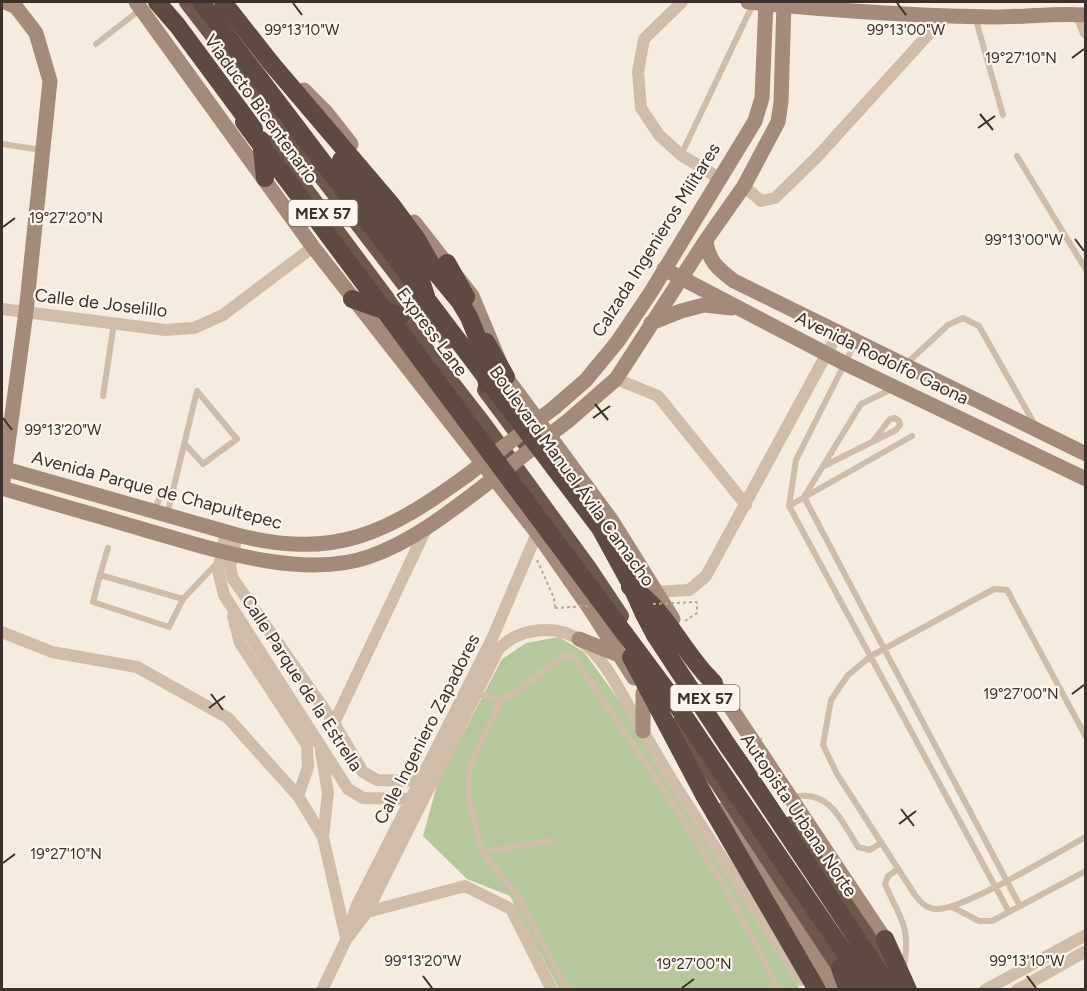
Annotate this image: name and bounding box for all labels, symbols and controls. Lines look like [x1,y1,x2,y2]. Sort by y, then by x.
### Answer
text: 99°13'10"W [265,21,340,39]
text: 99°13'00"W [867,21,946,39]
street label: Viaducto Bicentenario [199,30,323,188]
text: 19°27'10"N [985,49,1057,67]
street label: Calzada Ingenieros Militares [587,139,725,341]
road number: MEX 57 [288,200,358,226]
text: 19°27'20"N [29,209,103,227]
text: 99°13'00"W [985,231,1064,249]
street label: Express Lane [392,283,473,381]
street label: Calle de Joselillo [33,284,169,322]
street label: Avenida Rodolfo Gaona [792,306,972,410]
street label: Boulevard Manuel Ávila Camacho [485,361,659,591]
text: 99°13'20"W [24,421,102,439]
street label: Avenida Parque de Chapultepec [30,446,285,534]
street label: Calle Parque de la Estrella [237,591,367,775]
street label: Calle Ingeniero Zapadores [369,630,485,828]
road number: MEX 57 [670,685,740,711]
text: 19°27'00"N [983,685,1059,703]
street label: Autopista Urbana Norte [736,729,862,901]
text: 19°27'10"N [30,845,102,863]
text: 99°13'20"W [384,952,462,970]
text: 99°13'10"W [990,952,1065,970]
text: 19°27'00"N [656,955,732,973]

